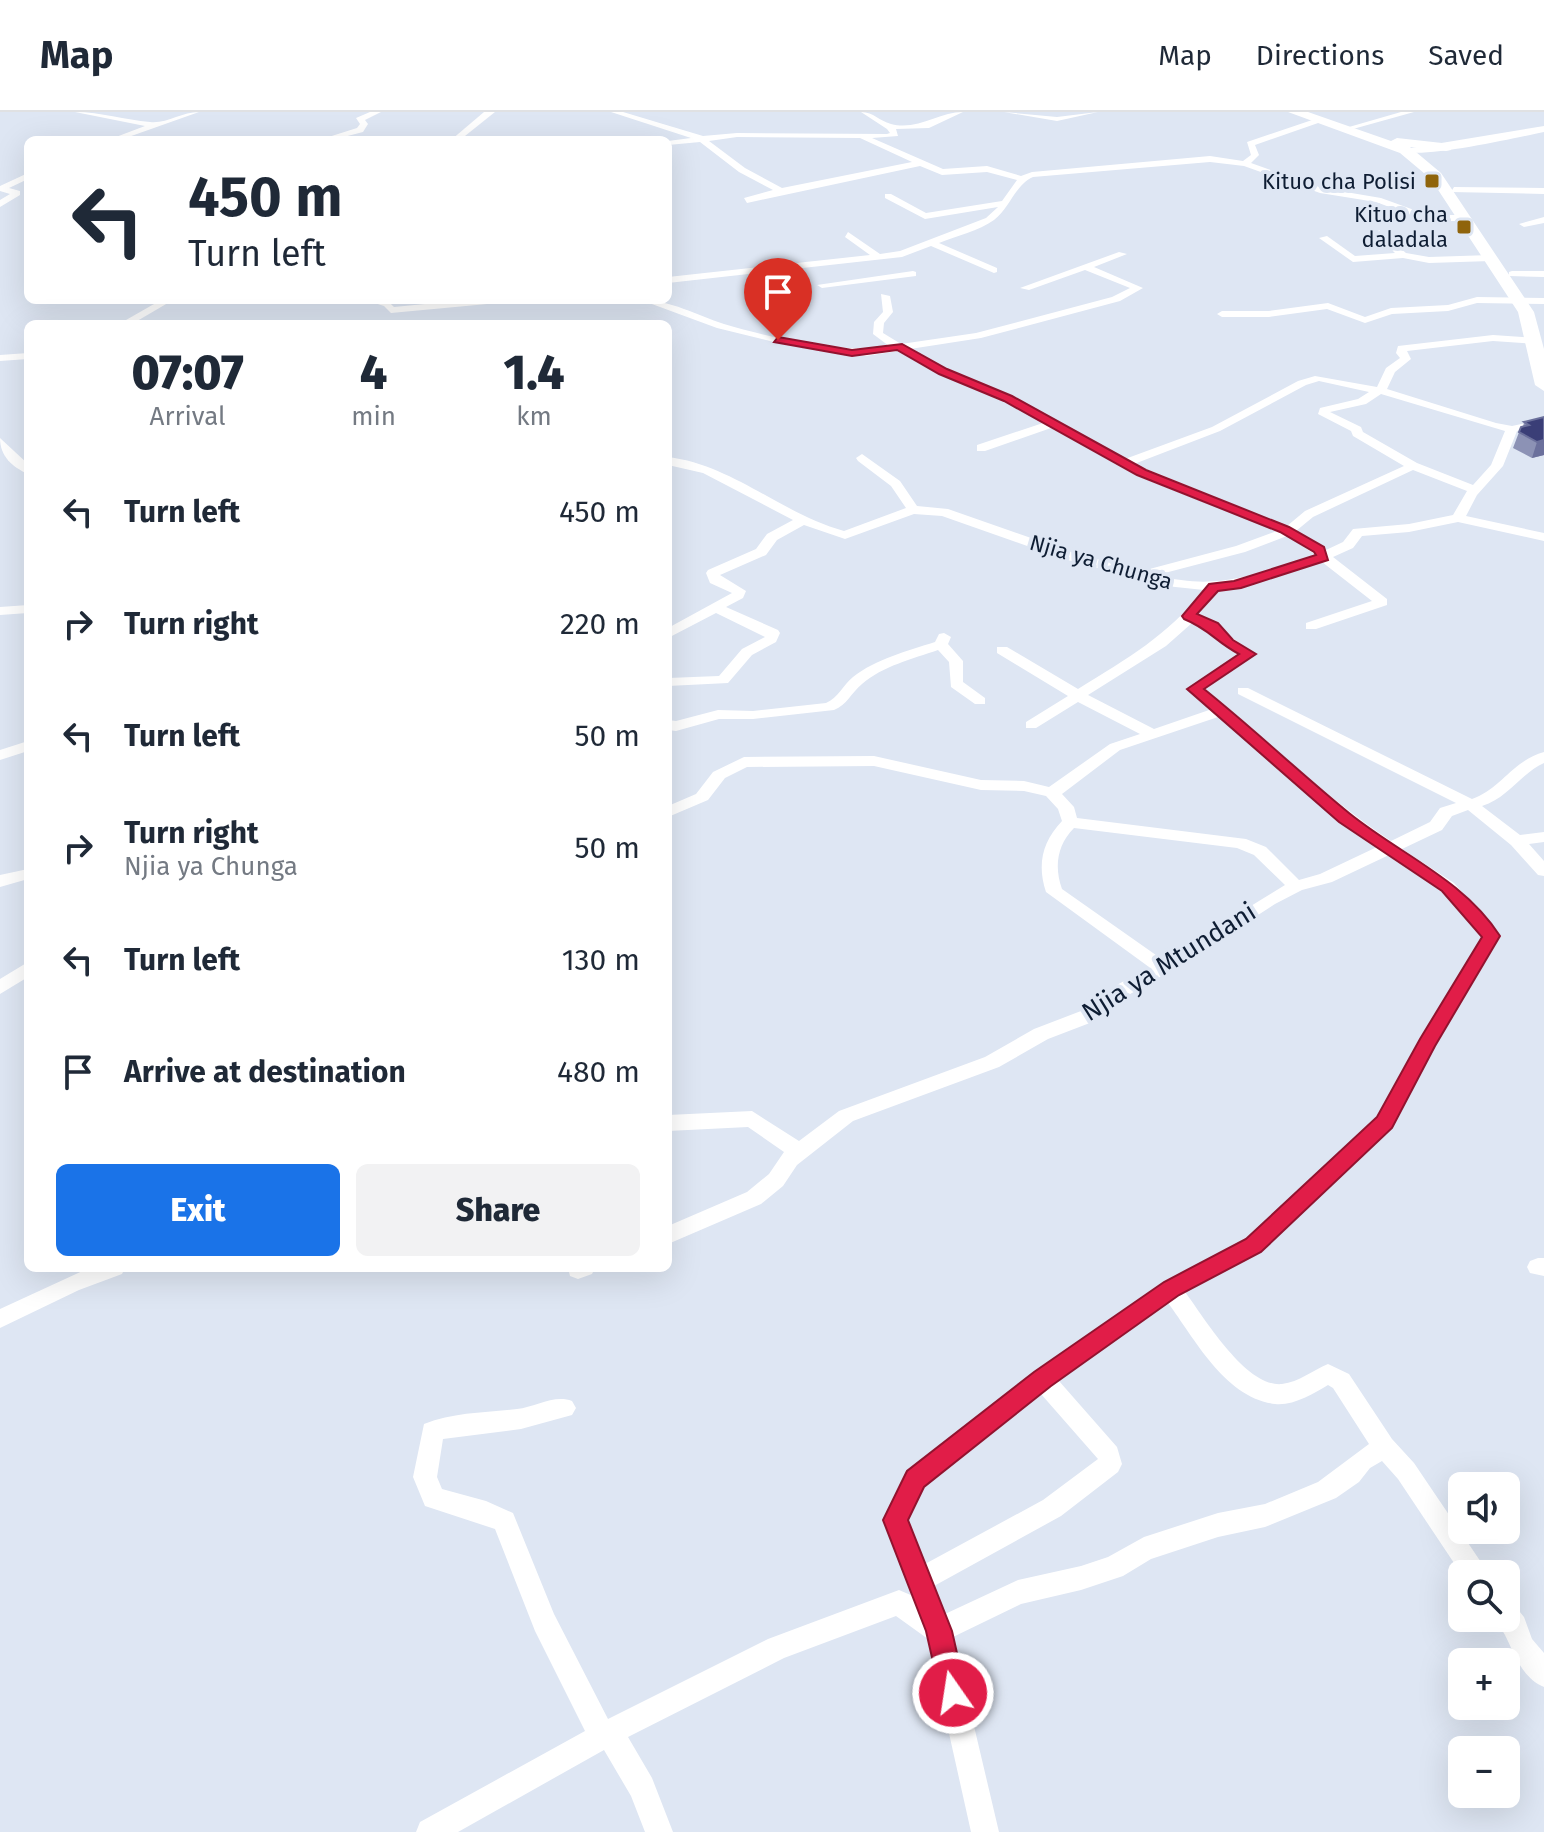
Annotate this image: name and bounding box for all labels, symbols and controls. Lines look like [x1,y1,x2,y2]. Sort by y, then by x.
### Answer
text: Map [40,32,113,78]
text: Map [1158,39,1212,72]
text: Directions [1256,39,1384,72]
text: Saved [1428,39,1504,72]
text: 450 m [188,164,342,231]
icon: left [56,168,160,272]
place label: Kituo cha Polisi [1262,168,1416,195]
marker: Kituo cha Polisi [1423,172,1441,190]
place label: Kituo cha daladala [1354,201,1448,253]
marker: Kituo cha daladala [1455,218,1473,236]
text: Turn left [188,232,326,276]
pin [744,258,812,340]
icon: arrive [756,270,800,314]
text: 07:07 [131,344,244,402]
text: 4 [360,344,387,402]
text: 1.4 [504,344,565,402]
text: Arrival [150,401,226,432]
text: min [351,401,396,432]
text: km [516,401,552,432]
icon: left [56,490,100,534]
text: Turn left [124,494,240,530]
text: 450 m [559,494,640,530]
street label: Njia ya Chunga [1027,529,1175,595]
icon: right [56,602,100,646]
text: Turn right [124,606,259,642]
text: 220 m [560,606,640,642]
icon: left [56,714,100,758]
text: Turn left [124,718,240,754]
text: 50 m [575,718,640,754]
text: Turn right [124,815,259,851]
icon: right [56,826,100,870]
text: 50 m [575,830,640,866]
text: Njia ya Chunga [124,851,298,882]
street label: Njia ya Mtundani [1076,896,1262,1028]
icon: left [56,938,100,982]
text: Turn left [124,942,240,978]
text: 130 m [562,942,640,978]
icon: arrive [56,1050,100,1094]
text: Arrive at destination [124,1054,406,1090]
text: 480 m [557,1054,640,1090]
button: Exit [56,1164,340,1256]
button: Share [356,1164,640,1256]
map controls [1448,1472,1520,1808]
button: sound [1448,1472,1520,1544]
button: search [1448,1560,1520,1632]
button: + [1448,1648,1520,1720]
position arrow [911,1651,995,1735]
button: − [1448,1736,1520,1808]

